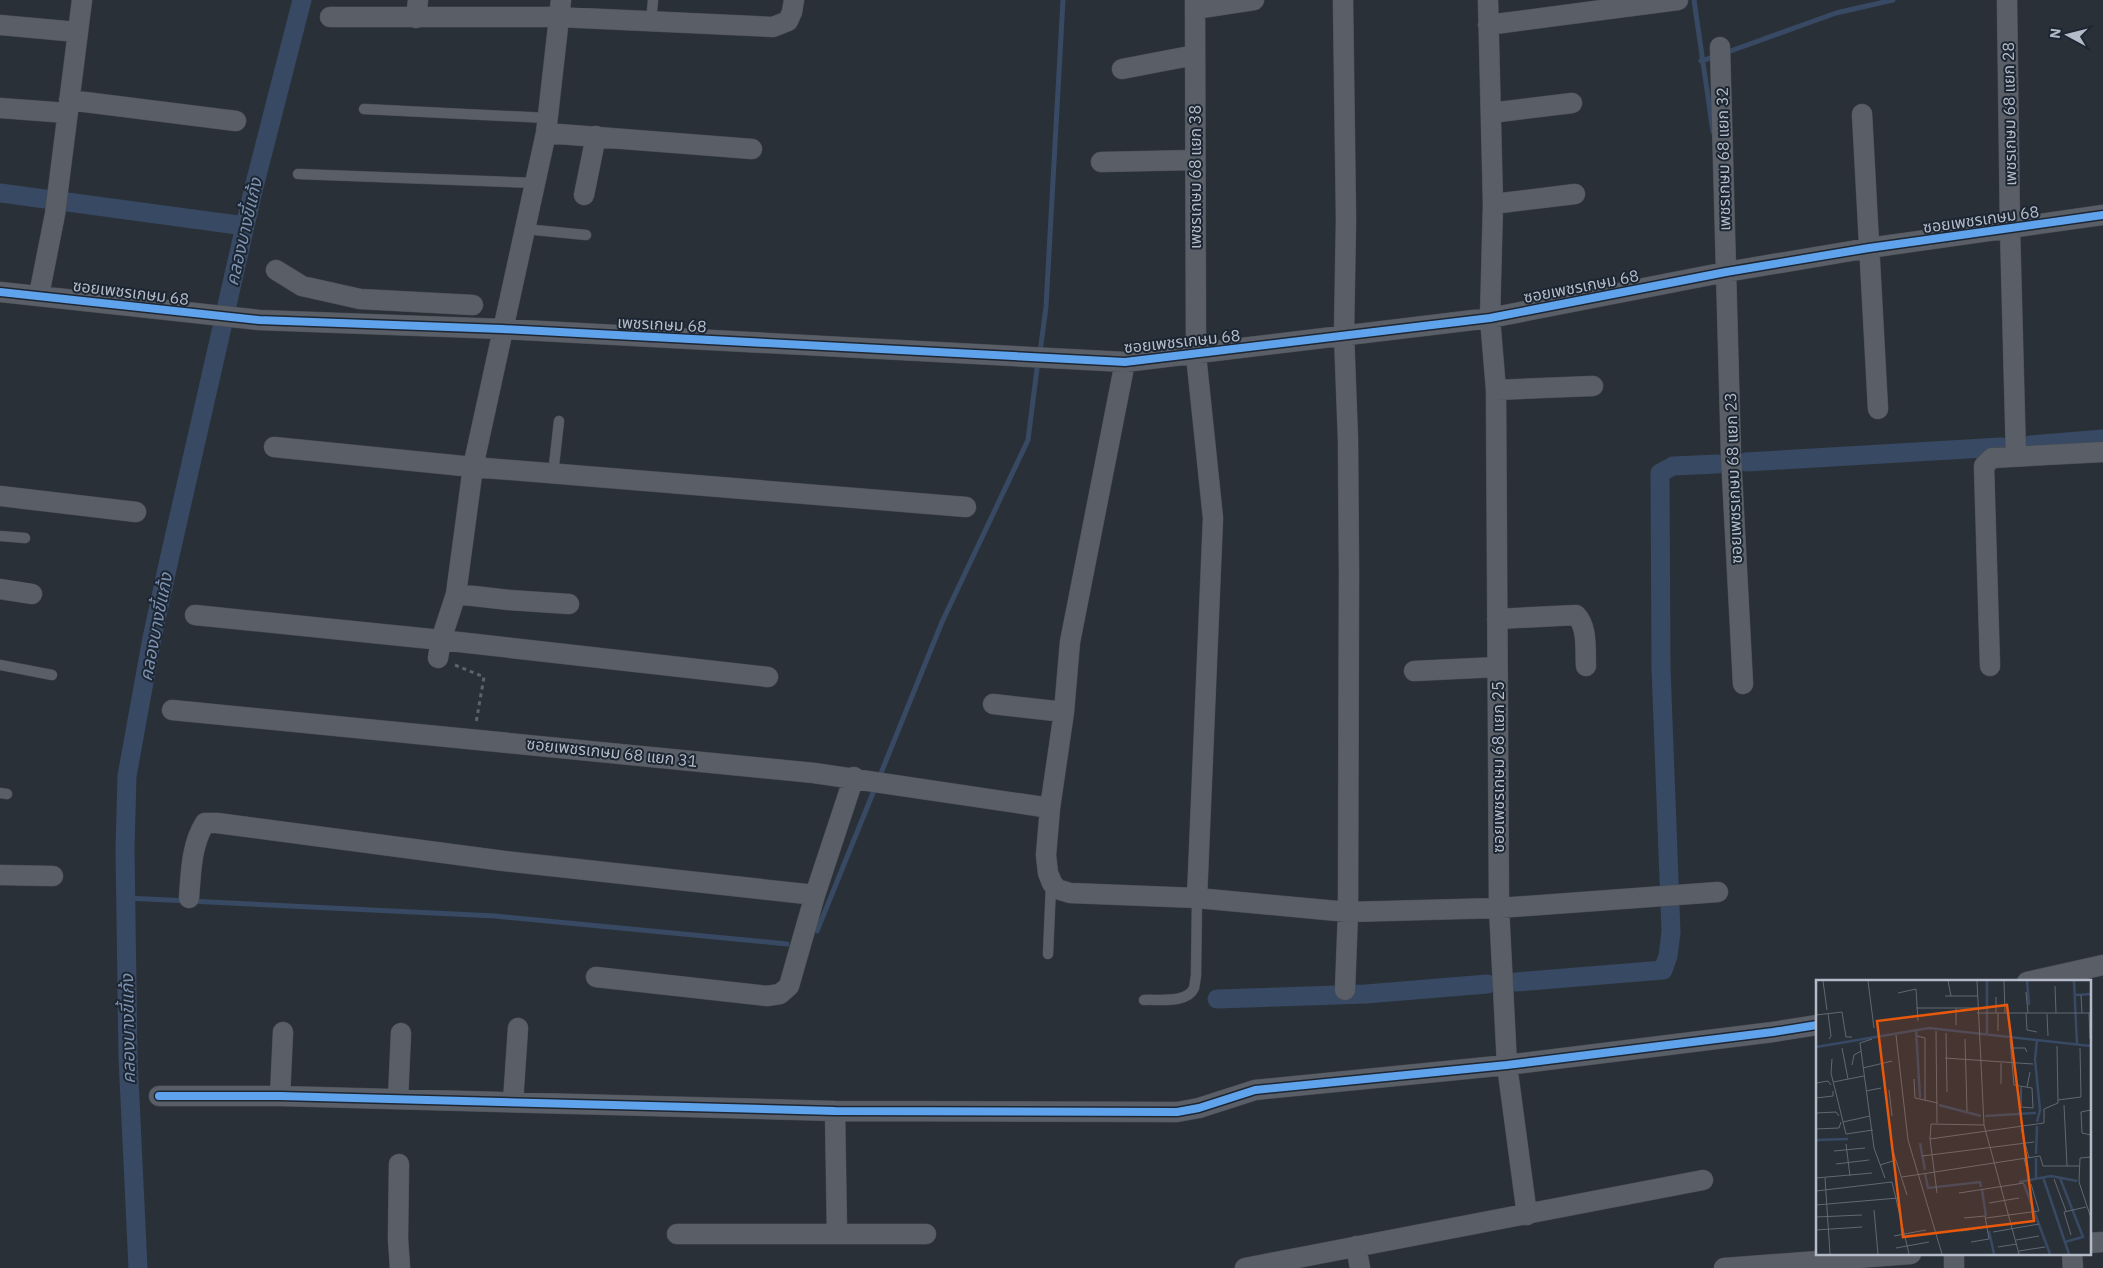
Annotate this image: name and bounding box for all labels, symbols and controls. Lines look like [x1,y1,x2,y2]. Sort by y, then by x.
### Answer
north arrow [2043,10,2093,60]
text: N [2046,27,2065,40]
street label: เพชรเกษม 68 แยก 28 [1998,42,2020,186]
street label: เพชรเกษม 68 แยก 32 [1712,87,1734,231]
street label: เพชรเกษม 68 แยก 38 [1185,105,1205,249]
water label: คลองบางขี้แก้ง [219,174,267,288]
street label: ซอยเพชรเกษม 68 [1922,201,2040,237]
street label: ซอยเพชรเกษม 68 [1522,265,1640,307]
street label: ซอยเพชรเกษม 68 [72,275,190,309]
street label: เพชรเกษม 68 [617,312,707,336]
street label: ซอยเพชรเกษม 68 [1123,325,1241,357]
street label: ซอยเพชรเกษม 68 แยก 23 [1720,392,1746,564]
water label: คลองบางขี้แก้ง [133,569,178,683]
street label: ซอยเพชรเกษม 68 แยก 25 [1488,681,1508,853]
street label: ซอยเพชรเกษม 68 แยก 31 [526,733,698,771]
water label: คลองบางขี้แก้ง [114,973,140,1084]
inset map [1816,980,2090,1256]

